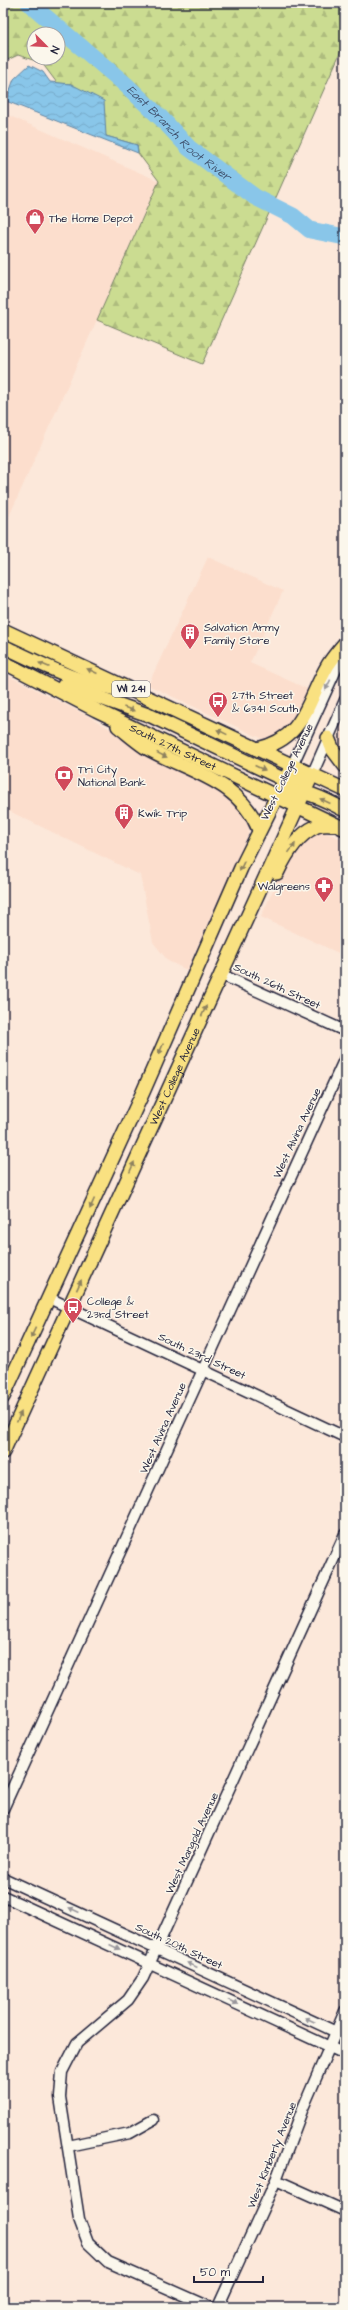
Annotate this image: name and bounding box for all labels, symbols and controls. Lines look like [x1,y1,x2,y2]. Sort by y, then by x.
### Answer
north arrow [26,26,66,66]
text: N [46,44,63,56]
water label: East Branch Root River [123,82,236,186]
shop icon: The Home Depot [24,207,46,235]
place label: The Home Depot [49,211,134,226]
place label: Salvation Army Family Store [204,620,280,649]
building icon: Salvation Army Family Store [179,622,201,650]
one-way arrow [39,662,50,668]
one-way arrow [86,667,98,674]
one-way arrow [325,680,331,691]
road number: WI 241 [112,681,150,697]
place label: 27th Street & 6341 South [232,688,299,716]
bus stop icon: 27th Street & 6341 South [207,690,229,718]
one-way arrow [123,706,135,712]
street label: South 27th Street [127,720,219,774]
street label: West College Avenue [257,721,318,823]
one-way arrow [216,729,228,735]
one-way arrow [157,752,168,758]
place label: Tri City National Bank [78,762,146,790]
bank icon: Tri City National Bank [53,764,75,792]
one-way arrow [254,765,265,771]
one-way arrow [319,798,331,804]
building icon: Kwik Trip [113,802,135,830]
place label: Kwik Trip [138,806,187,821]
one-way arrow [288,842,296,853]
one-way arrow [239,860,245,871]
pharmacy icon: Walgreens [313,875,335,903]
place label: Walgreens [258,879,310,895]
street label: South 26th Street [231,959,324,1013]
one-way arrow [201,1005,207,1016]
street label: West College Avenue [146,1025,203,1128]
one-way arrow [158,1043,164,1055]
street label: West Alvina Avenue [269,1085,325,1181]
one-way arrow [129,1161,136,1173]
one-way arrow [89,1198,95,1209]
one-way arrow [76,1280,82,1291]
place label: College & 23rd Street [87,1294,149,1322]
bus stop icon: College & 23rd Street [62,1296,84,1324]
one-way arrow [30,1327,36,1339]
street label: South 23rd Street [156,1329,249,1383]
street label: West Alvina Avenue [136,1380,190,1476]
one-way arrow [16,1411,22,1422]
street label: West Mangold Avenue [162,1790,223,1897]
one-way arrow [68,1907,80,1913]
street label: South 20th Street [133,1919,226,1973]
one-way arrow [109,1944,120,1950]
one-way arrow [185,1962,197,1968]
one-way arrow [227,1999,238,2005]
one-way arrow [304,2017,315,2023]
street label: West Kimberly Avenue [244,2099,301,2211]
scale bar [194,2258,263,2284]
text: 50 m [200,2264,231,2281]

